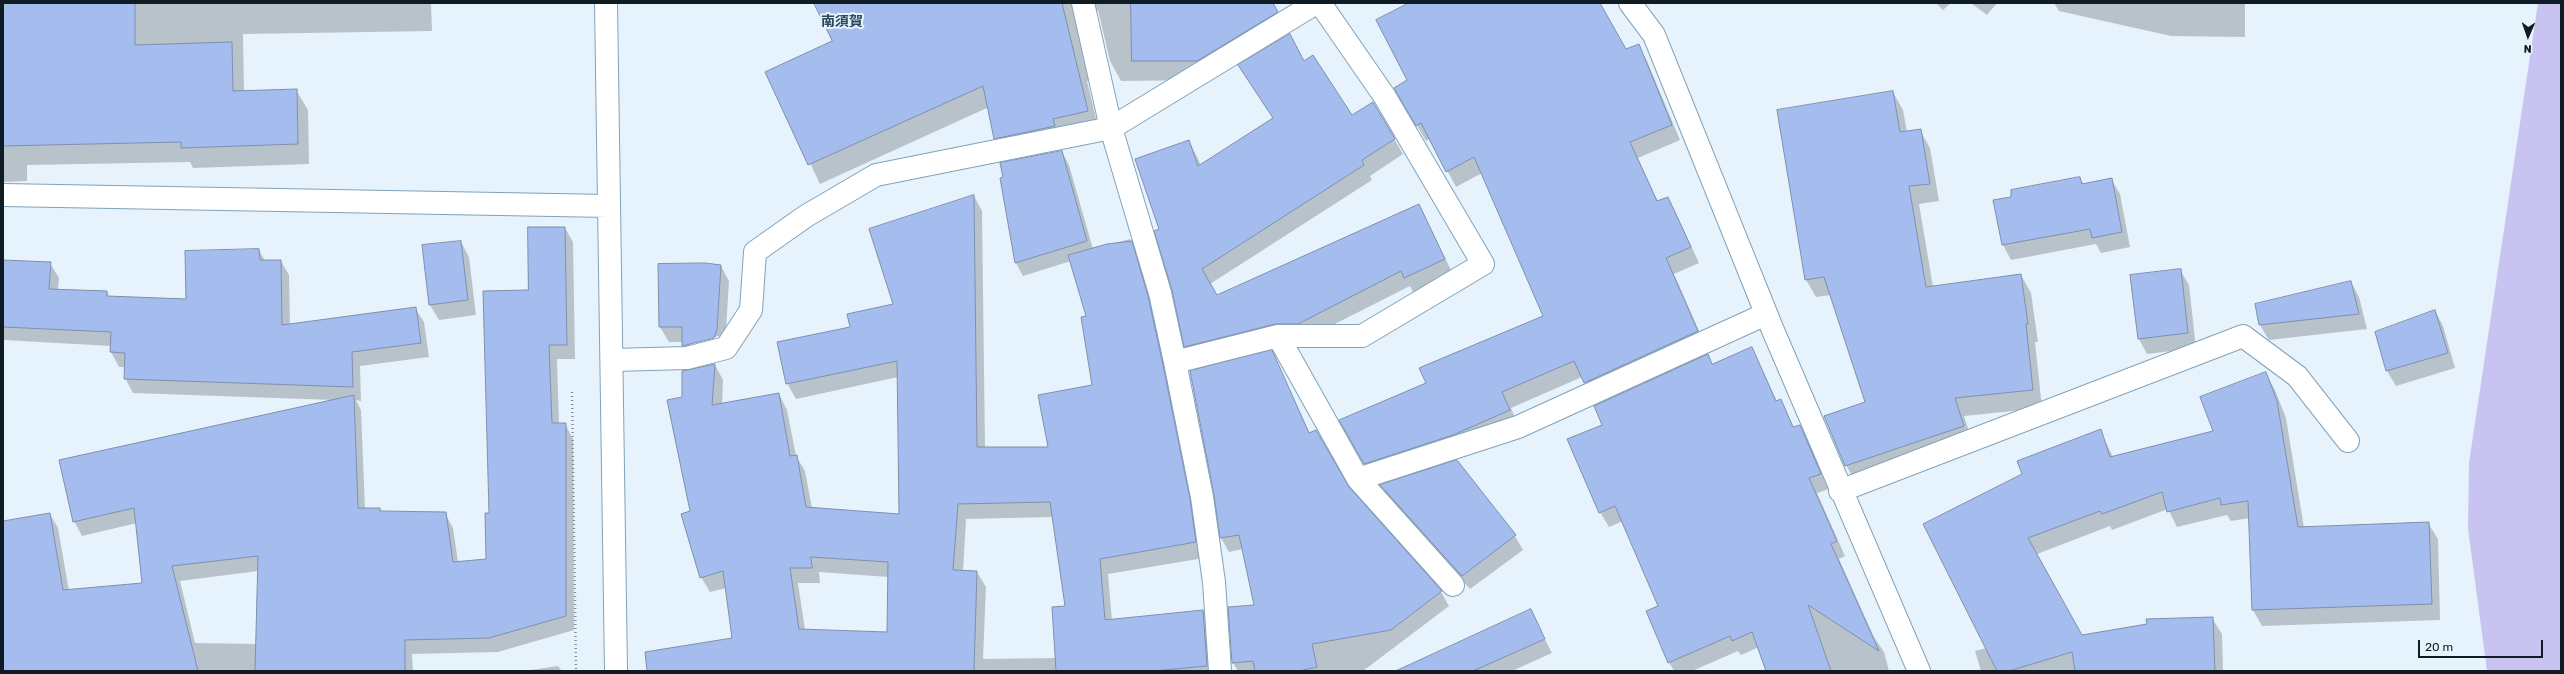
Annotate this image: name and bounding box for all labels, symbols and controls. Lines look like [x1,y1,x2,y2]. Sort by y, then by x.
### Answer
district label: 南須賀 [821,14,863,30]
north arrow [2508,16,2548,56]
text: N [2523,42,2532,55]
scale bar [2420,632,2545,658]
text: 20 m [2425,640,2453,654]

